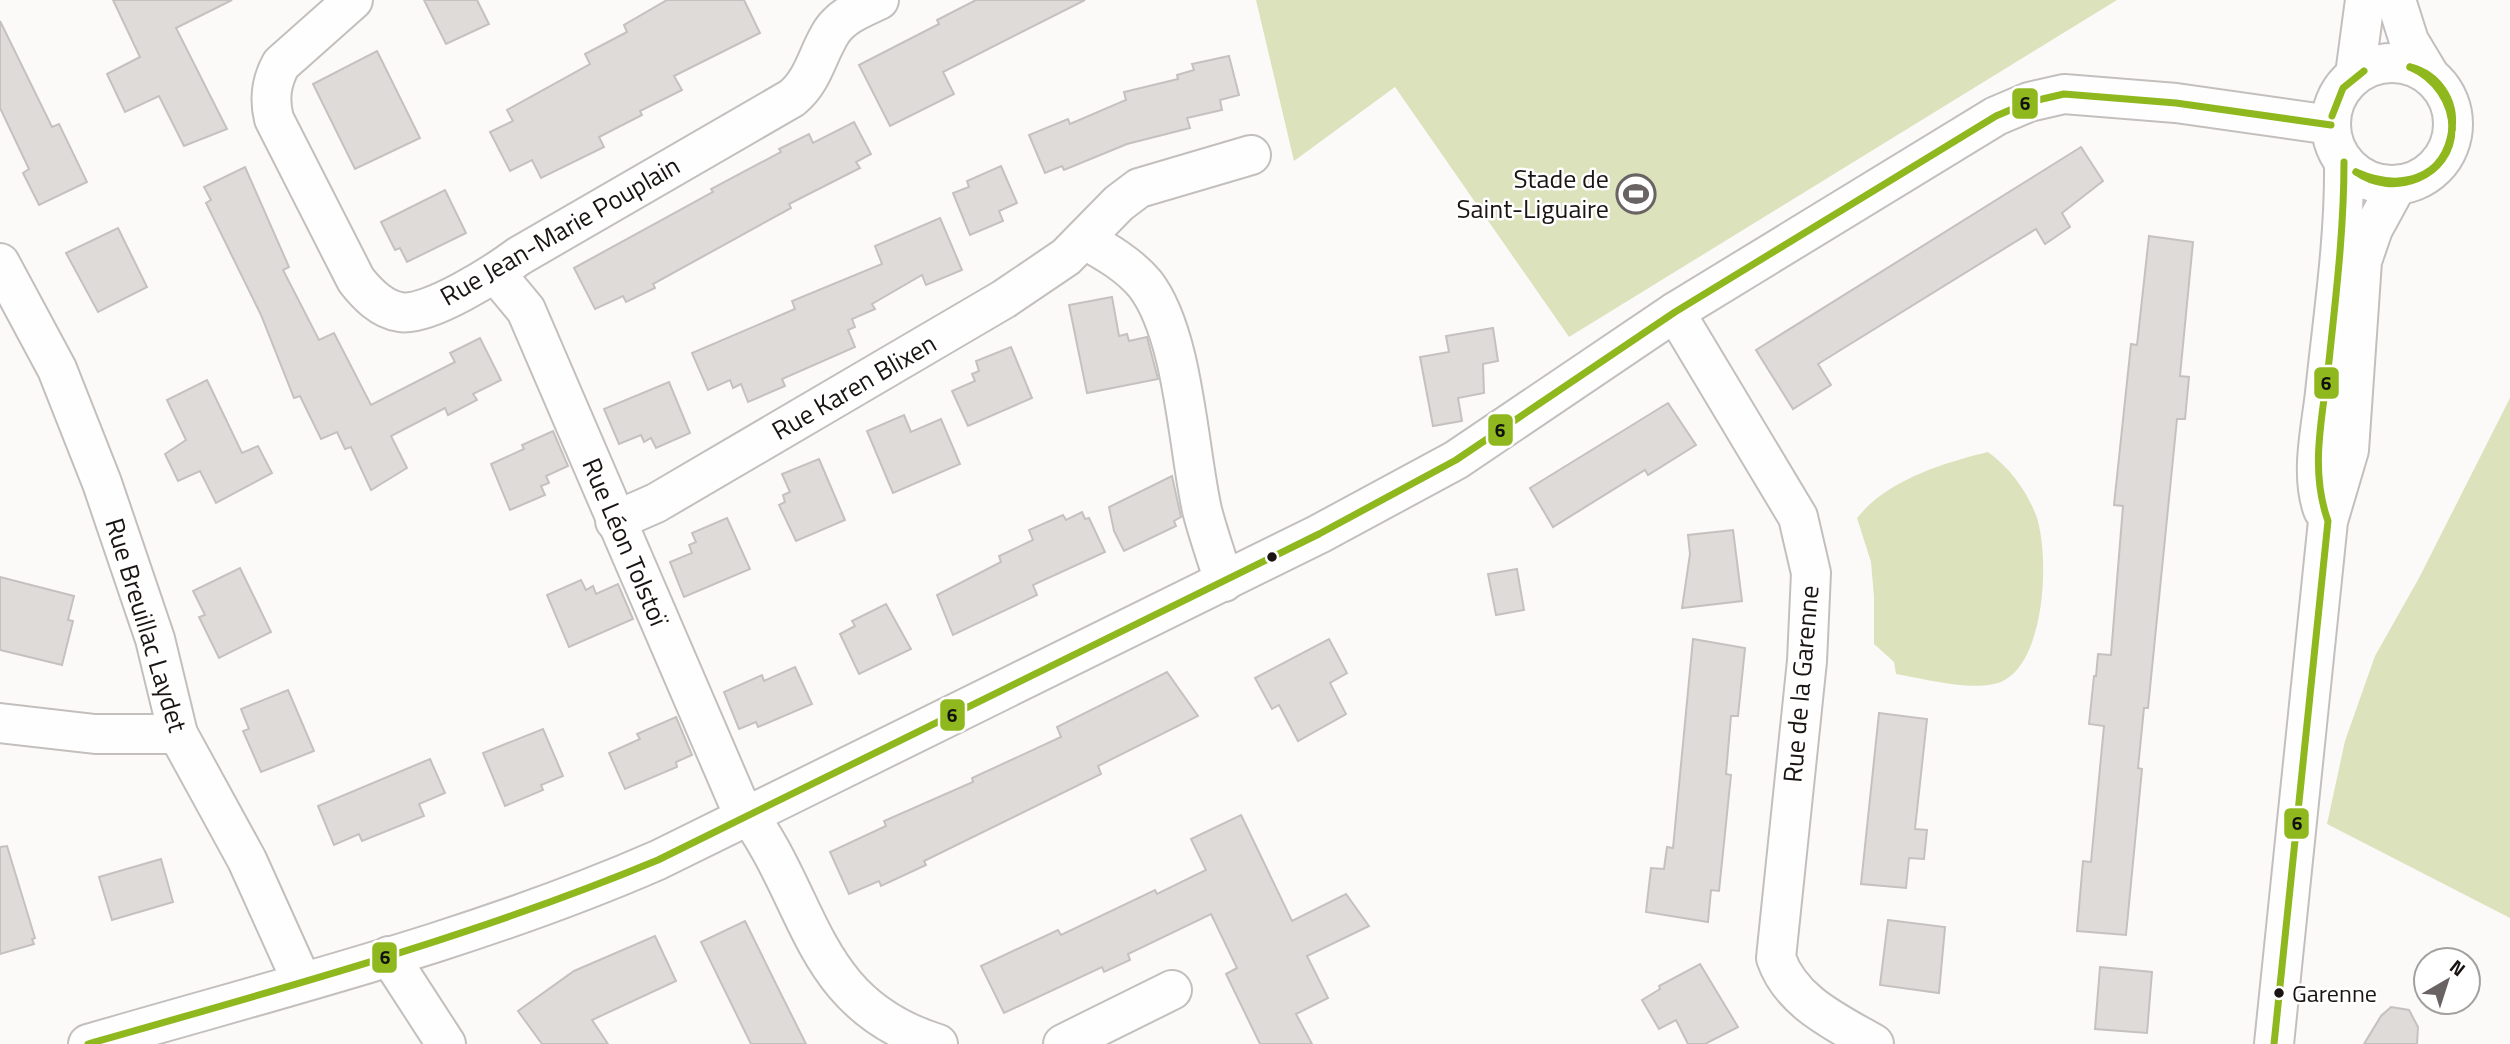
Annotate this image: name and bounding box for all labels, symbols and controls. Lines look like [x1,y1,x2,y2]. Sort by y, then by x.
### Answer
line badge: 6 [2011,87,2039,120]
text: 6 [2020,88,2031,117]
street label: Rue Jean-Marie Pouplain [433,146,687,315]
place label: Stade de Saint-Liguaire [1456,159,1609,228]
sports icon: Stade de Saint-Liguaire [1615,173,1657,215]
street label: Rue Karen Blixen [764,324,943,450]
line badge: 6 [2313,366,2340,400]
text: 6 [2321,368,2332,397]
line badge: 6 [1487,413,1514,447]
text: 6 [1495,415,1506,444]
street label: Rue Léon Tolstoï [573,452,679,633]
street label: Rue Breuillac Laydet [95,513,198,737]
unlabelled marker [1265,550,1279,564]
street label: Rue de la Garenne [1772,584,1829,784]
line badge: 6 [939,698,966,732]
text: 6 [947,700,958,729]
line badge: 6 [2283,807,2310,840]
text: 6 [2292,808,2303,837]
line badge: 6 [371,941,398,974]
text: 6 [380,942,391,971]
north arrow [2412,946,2482,1016]
text: N [2444,952,2472,983]
place label: Garenne [2292,975,2377,1011]
marker: Garenne [2272,986,2286,1000]

